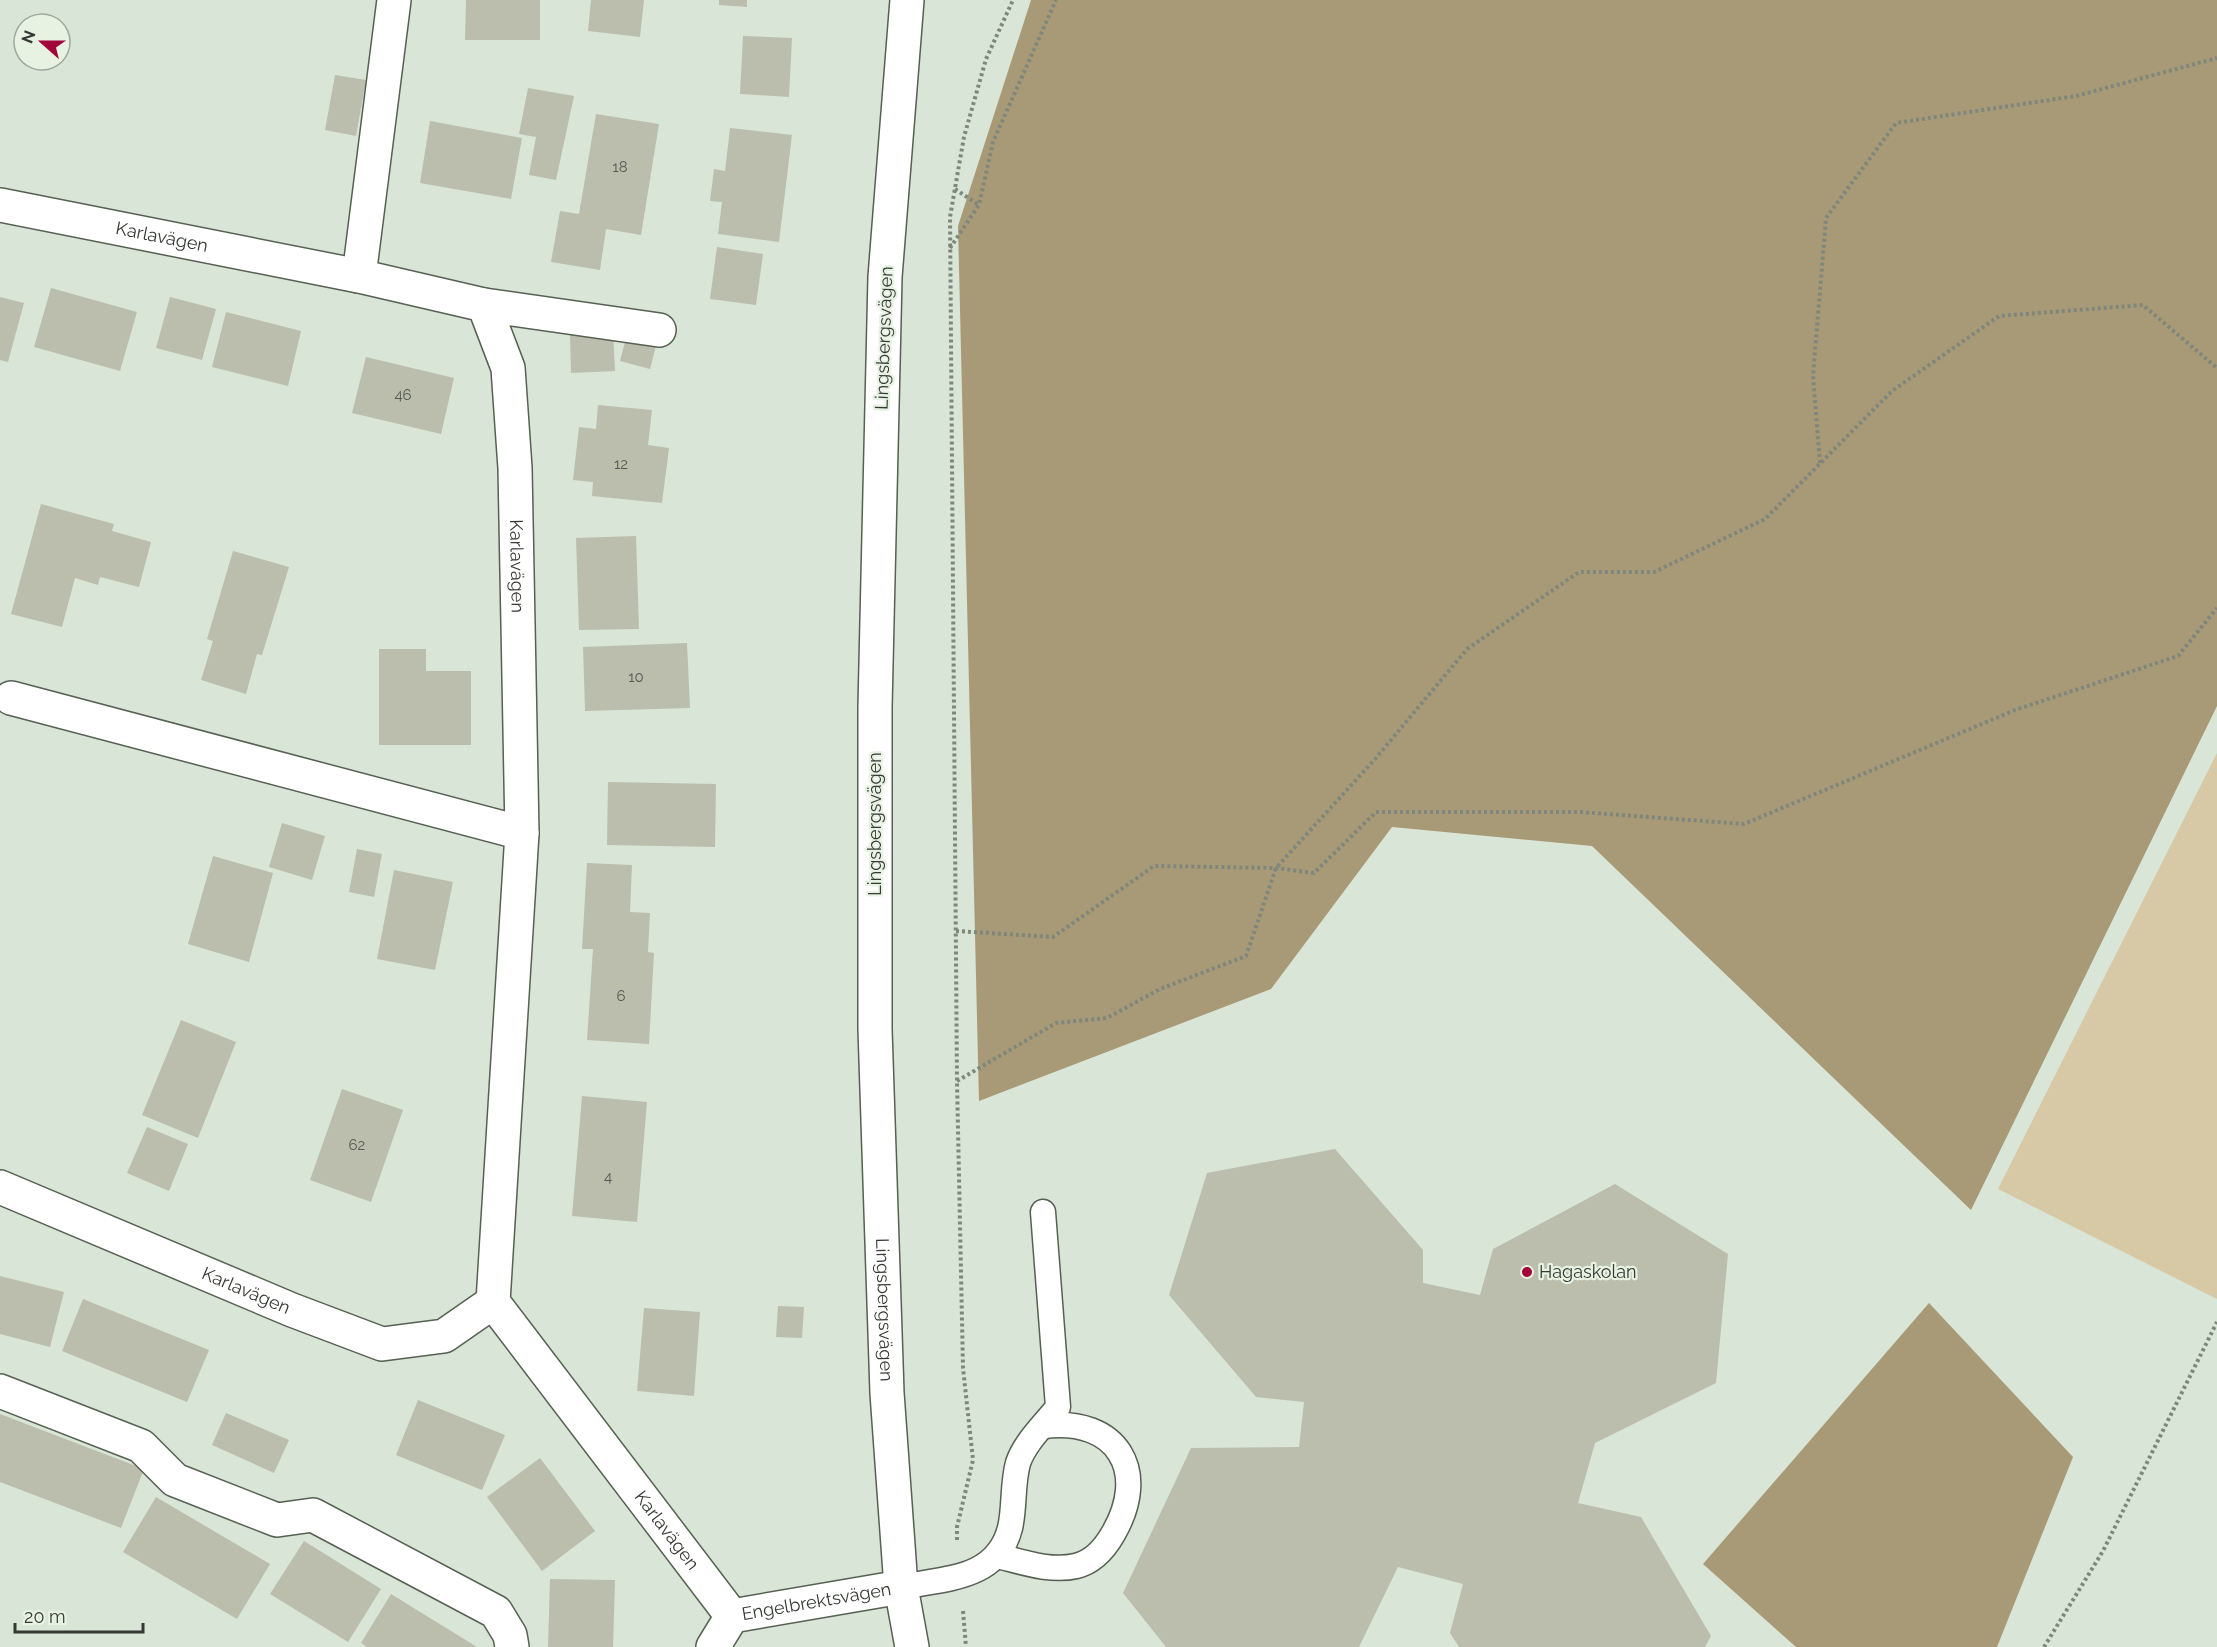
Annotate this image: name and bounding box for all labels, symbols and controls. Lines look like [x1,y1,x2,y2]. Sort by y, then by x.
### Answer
north arrow [12,12,72,72]
text: N [17,28,40,46]
house number: 18 [612,158,628,176]
street label: Karlavägen [114,217,210,256]
street label: Lingsbergsvägen [871,266,896,410]
house number: 46 [394,386,412,404]
house number: 12 [614,455,628,473]
street label: Karlavägen [506,519,529,613]
house number: 10 [628,668,644,686]
street label: Lingsbergsvägen [864,752,885,896]
house number: 6 [616,987,626,1005]
house number: 62 [349,1136,366,1154]
house number: 4 [604,1168,612,1186]
street label: Lingsbergsvägen [872,1238,898,1382]
place label: Hagaskolan [1539,1261,1637,1282]
street label: Karlavägen [199,1262,293,1318]
marker: Hagaskolan [1520,1265,1534,1279]
street label: Karlavägen [631,1487,704,1574]
street label: Engelbrektsvägen [740,1578,893,1624]
scale bar [15,1596,142,1634]
text: 20 m [24,1606,66,1627]

